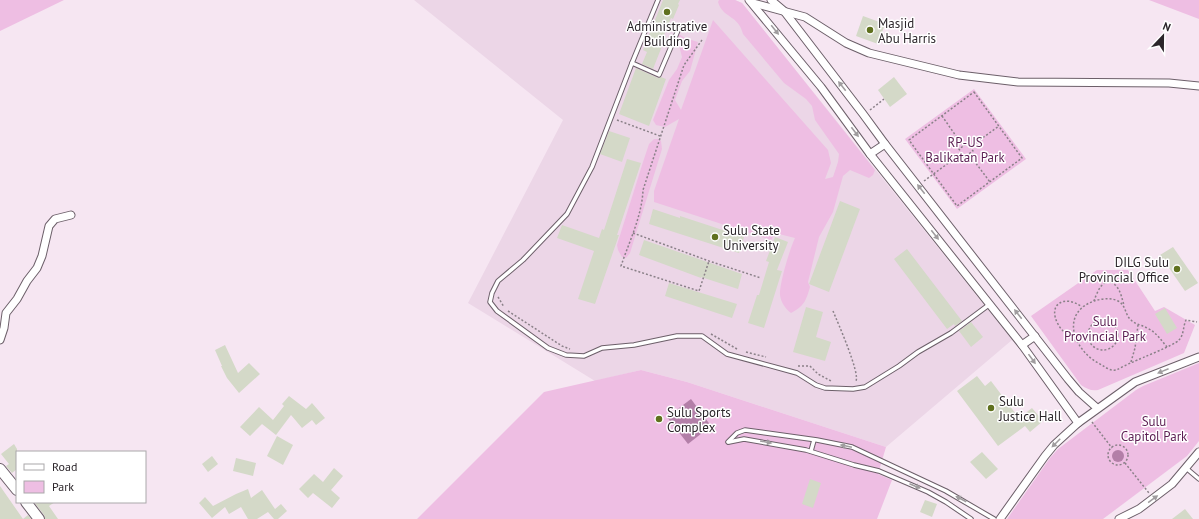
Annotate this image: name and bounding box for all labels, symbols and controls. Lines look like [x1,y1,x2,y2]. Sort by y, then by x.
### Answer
marker: Administrative Building [662,7,672,17]
place label: Masjid Abu Harris [878,15,936,47]
north arrow [1143,16,1183,56]
place label: Administrative Building [627,18,707,50]
text: N [1161,19,1173,35]
one-way arrow [770,24,779,35]
marker: Masjid Abu Harris [865,25,875,35]
one-way arrow [837,81,846,92]
one-way arrow [850,127,859,138]
park label: RP-US Balikatan Park [925,134,1005,166]
one-way arrow [917,184,925,195]
place label: Sulu State University [723,222,780,254]
one-way arrow [930,229,939,240]
marker: Sulu State University [710,232,720,242]
place label: DILG Sulu Provincial Office [1079,254,1169,286]
marker: DILG Sulu Provincial Office [1172,264,1182,274]
one-way arrow [1014,309,1022,319]
park label: Sulu Provincial Park [1064,313,1147,345]
one-way arrow [1028,354,1036,364]
one-way arrow [1156,369,1168,375]
place label: Sulu Justice Hall [998,393,1062,425]
marker: Sulu Justice Hall [986,403,996,413]
place label: Sulu Sports Complex [667,404,731,436]
park label: Sulu Capitol Park [1121,413,1188,445]
marker: Sulu Sports Complex [654,414,664,424]
one-way arrow [760,439,773,445]
one-way arrow [1051,439,1061,448]
one-way arrow [840,443,852,449]
legend [16,451,146,503]
text: Road [52,459,77,474]
text: Park [52,479,74,494]
one-way arrow [909,483,920,489]
one-way arrow [955,495,966,502]
one-way arrow [1147,495,1158,503]

